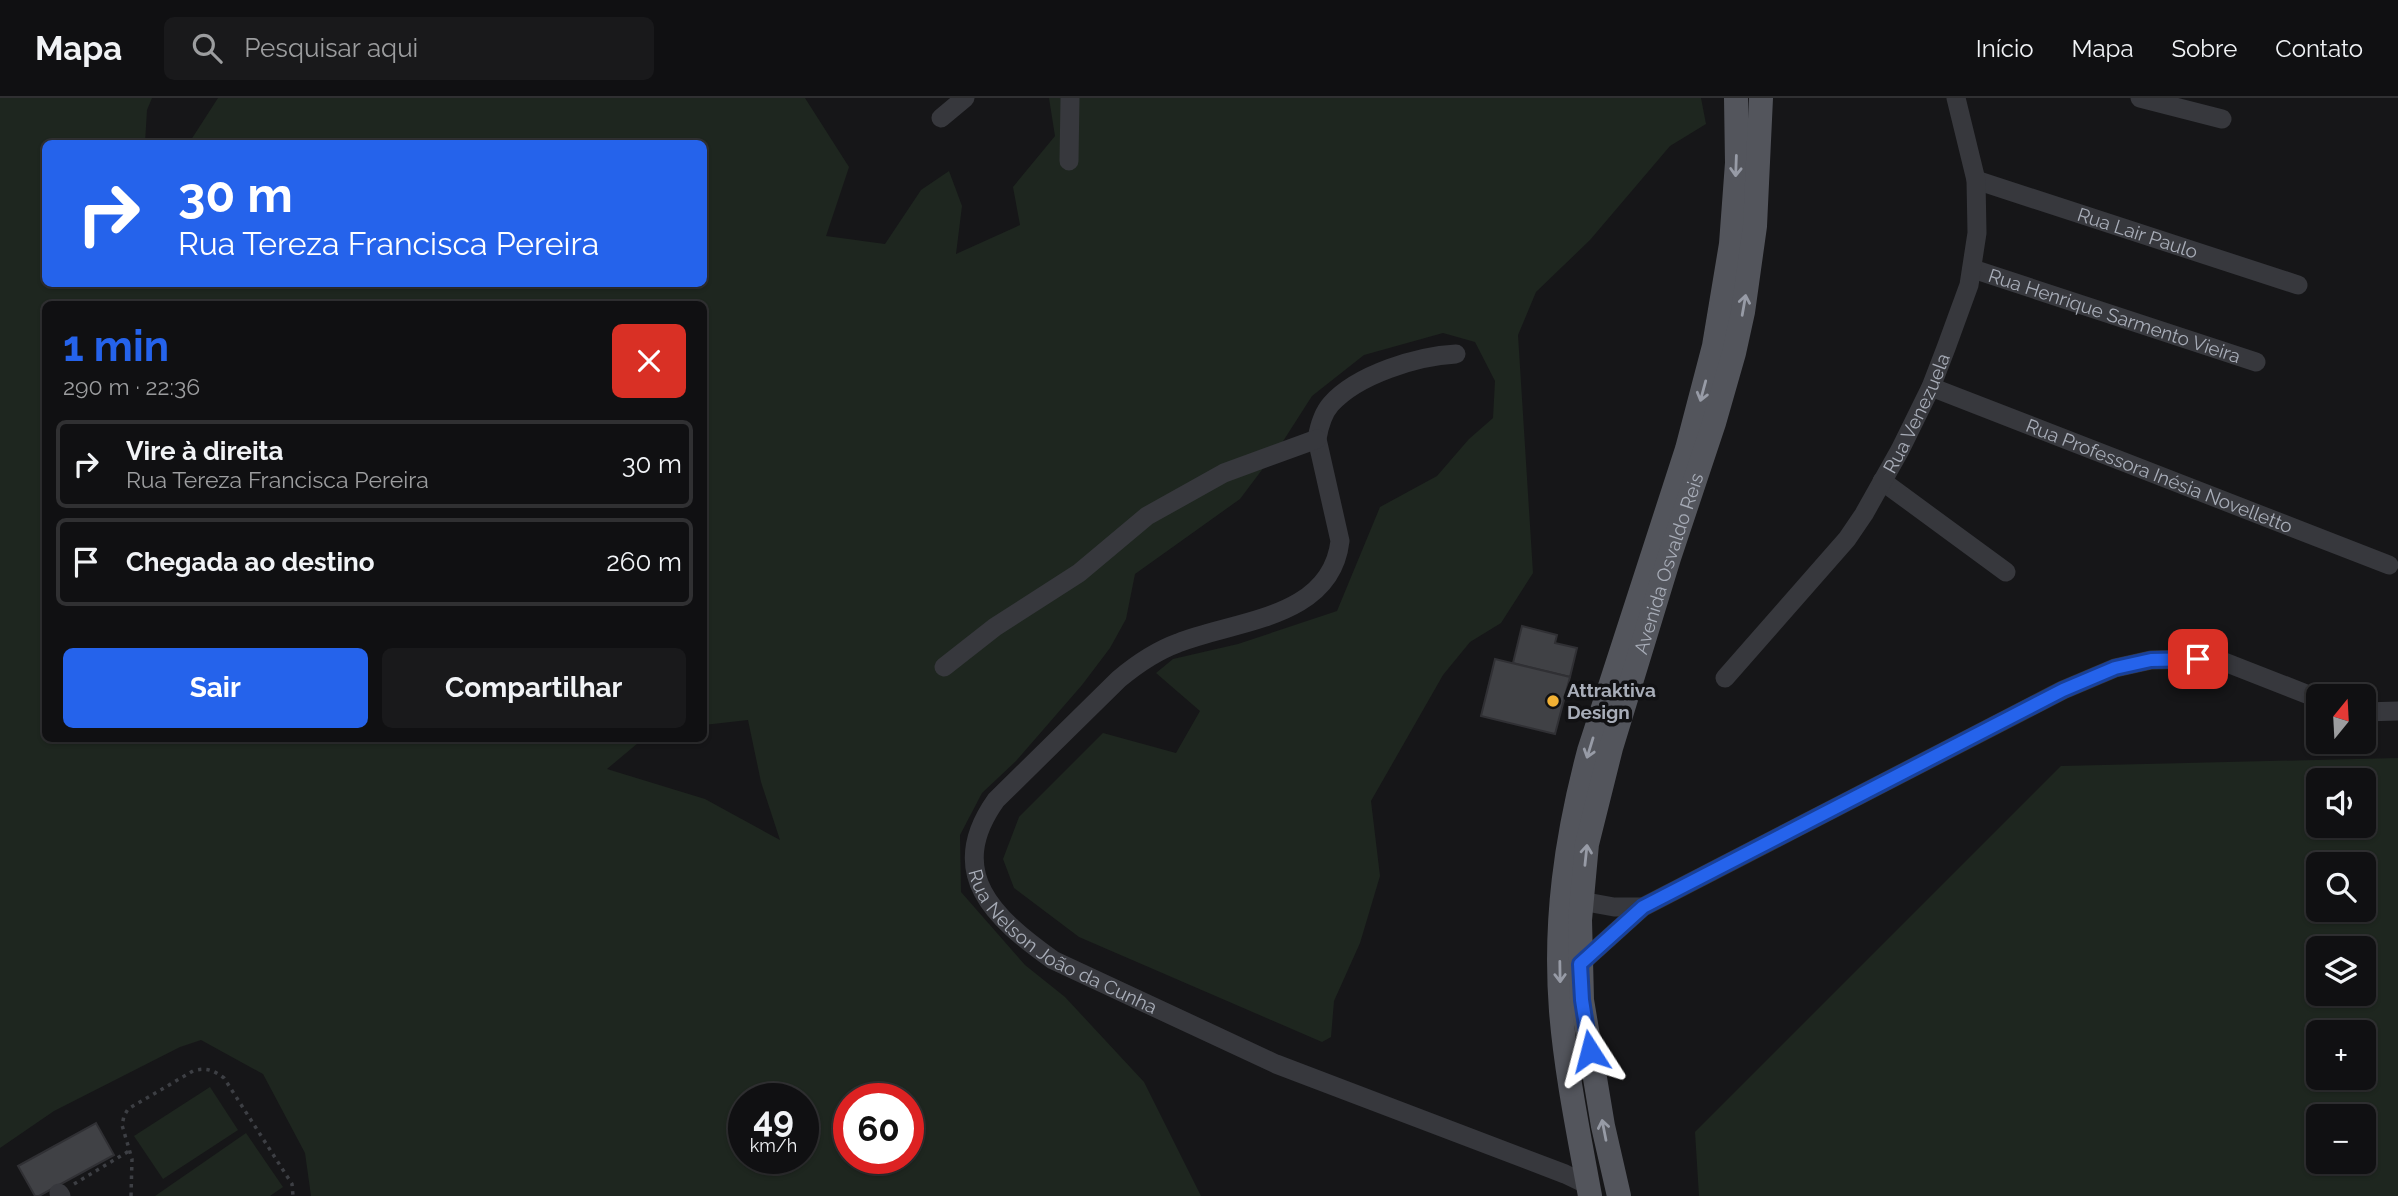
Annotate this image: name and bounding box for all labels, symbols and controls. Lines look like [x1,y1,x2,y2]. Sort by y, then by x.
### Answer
search box [164,17,654,80]
text: Mapa [35,29,122,68]
icon: search [188,29,226,67]
text: Pesquisar aqui [244,33,418,63]
text: Início [1976,34,2034,63]
text: Mapa [2072,34,2133,63]
text: Sobre [2171,34,2237,63]
text: Contato [2275,34,2363,63]
one-way arrow [1730,154,1743,177]
text: 30 m [178,166,293,223]
icon: right [63,168,154,259]
street label: Rua Lair Paulo [2075,203,2201,263]
text: Rua Tereza Francisca Pereira [178,225,599,262]
street label: Rua Henrique Sarmento Vieira [1986,264,2243,367]
one-way arrow [1738,294,1751,317]
text: 1 min [63,322,169,371]
button: close [612,324,686,398]
street label: Rua Venezuela [1878,350,1954,477]
text: 290 m · 22:36 [63,373,200,400]
one-way arrow [1696,379,1709,402]
street label: Rua Professora Inésia Novelletto [2023,414,2296,537]
text: Vire à direita [126,436,283,466]
icon: right [67,445,105,483]
text: 30 m [622,449,682,479]
text: Rua Tereza Francisca Pereira [126,466,429,493]
street label: Avenida Osvaldo Reis [1629,470,1708,657]
icon: arrive [67,543,105,581]
text: Chegada ao destino [126,547,375,577]
text: 260 m [606,547,682,577]
pin [2168,629,2228,689]
icon: arrive [2179,640,2217,678]
button: Sair [63,648,368,728]
button: Compartilhar [382,648,686,728]
place label: Attraktiva Design [1567,679,1656,723]
north arrow [2306,684,2376,754]
map controls [2306,684,2376,1174]
marker: Attraktiva Design [1545,693,1561,709]
one-way arrow [1582,736,1595,758]
button: sound [2306,768,2376,838]
one-way arrow [1580,844,1593,867]
button: search [2306,852,2376,922]
street label: Rua Nelson João da Cunha [964,867,1161,1018]
button: layers [2306,936,2376,1006]
one-way arrow [1553,960,1567,983]
position arrow [1553,1014,1627,1088]
button: + [2306,1020,2376,1090]
speed limit sign: 60 [833,1083,924,1174]
text: 49 [753,1099,794,1140]
button: − [2306,1104,2376,1174]
one-way arrow [1596,1119,1610,1142]
text: km/h [750,1135,797,1156]

